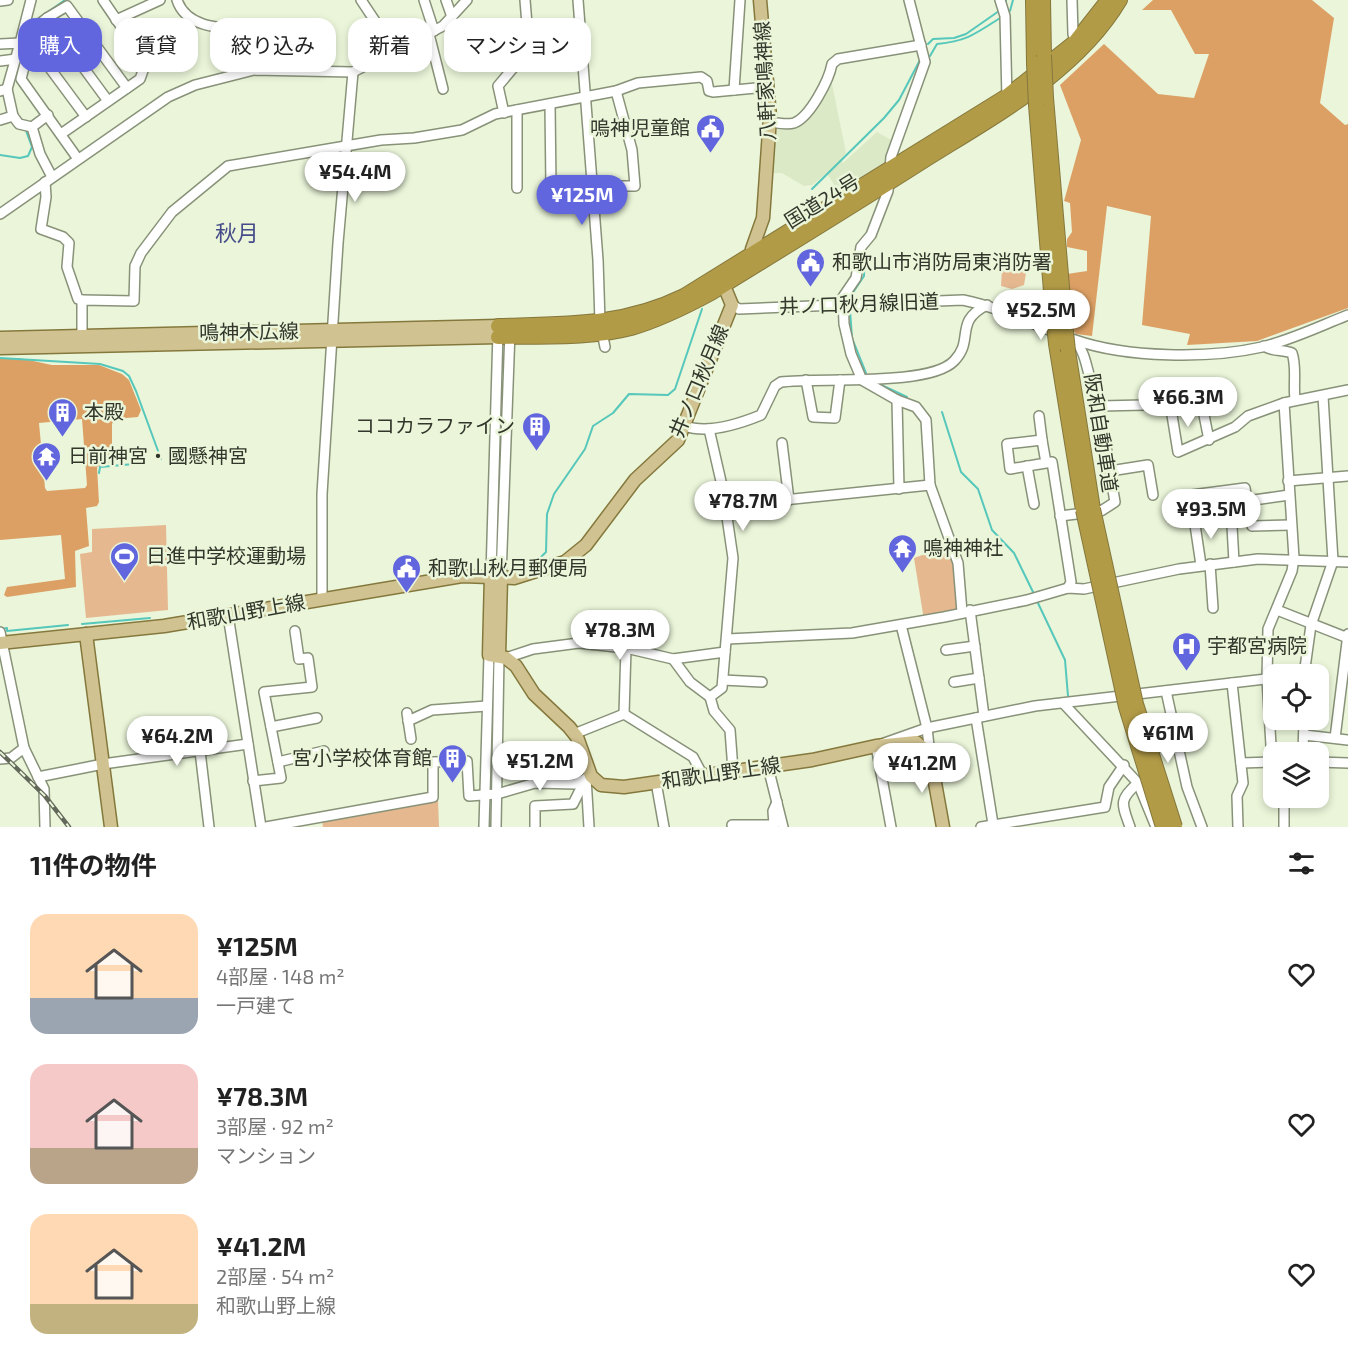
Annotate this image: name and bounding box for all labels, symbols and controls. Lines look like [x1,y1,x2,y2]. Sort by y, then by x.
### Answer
chip: 購入 [18,18,102,72]
chip: 賃貸 [114,18,198,72]
chip: 絞り込み [210,18,336,72]
chip: 新着 [348,18,432,72]
chip: マンション [444,18,591,72]
street label: 八軒家鳴神線 [749,21,779,142]
public building icon: 嗚神児童館 [695,112,727,154]
place label: 嗚神児童館 [590,115,690,139]
pin: ¥54.4M [306,152,404,203]
text: ¥54.4M [319,159,391,183]
street label: 国道24号 [780,168,863,232]
pin: ¥125M [540,175,624,226]
text: ¥125M [551,182,613,206]
district label: 秋月 [215,219,259,245]
public building icon: 和歌山市消防局東消防署 [795,246,827,288]
place label: 和歌山市消防局東消防署 [832,249,1052,273]
street label: 井ノ口秋月線旧道 [779,288,939,318]
pin: ¥52.5M [992,290,1090,341]
text: ¥52.5M [1006,297,1076,321]
street label: 鳴神木広線 [199,318,299,344]
street label: 井ノ口秋月線 [664,321,733,441]
street label: 阪和自動車道 [1081,372,1123,494]
pin: ¥66.3M [1139,377,1237,428]
text: ¥66.3M [1152,384,1224,408]
building icon: 本殿 [47,396,79,438]
place label: 本殿 [84,399,124,423]
building icon: ココカラファイン [520,410,552,452]
place label: ココカラファイン [355,413,515,437]
temple icon: 日前神宮・國懸神宮 [31,440,63,482]
place label: 日前神宮・國懸神宮 [68,443,248,467]
pin: ¥78.7M [694,481,792,532]
text: ¥78.7M [708,488,778,512]
pin: ¥93.5M [1162,489,1260,540]
text: ¥93.5M [1176,496,1246,520]
temple icon: 鳴神神社 [886,532,918,574]
place label: 鳴神神社 [923,535,1003,559]
sports icon: 日進中学校運動場 [109,540,141,582]
place label: 日進中学校運動場 [146,543,306,567]
public building icon: 和歌山秋月郵便局 [391,552,423,594]
place label: 和歌山秋月郵便局 [428,555,588,579]
street label: 和歌山野上線 [185,589,307,633]
pin: ¥78.3M [571,610,669,661]
text: ¥78.3M [585,617,655,641]
hospital icon: 宇都宮病院 [1170,630,1202,672]
place label: 宇都宮病院 [1207,633,1307,657]
map controls [1263,664,1329,808]
button: locate [1263,664,1329,730]
pin: ¥61M [1132,713,1204,764]
pin: ¥64.2M [128,716,226,767]
text: ¥61M [1142,720,1194,744]
text: ¥64.2M [141,723,213,747]
pin: ¥51.2M [491,741,589,792]
building icon: 宮小学校体育館 [437,742,469,784]
button: layers [1263,742,1329,808]
pin: ¥41.2M [873,743,971,794]
place label: 宮小学校体育館 [292,745,432,769]
text: ¥51.2M [506,748,574,772]
text: ¥41.2M [887,750,957,774]
street label: 和歌山野上線 [660,752,782,792]
icon: filters [1285,847,1318,880]
text: 11件の物件 [30,849,156,880]
text: ¥125M [216,930,298,961]
icon: home [78,938,150,1010]
icon: heart [1285,958,1318,991]
text: 4部屋 · 148 m² [216,964,345,988]
text: 一戸建て [216,993,296,1017]
text: ¥78.3M [216,1080,308,1111]
icon: home [78,1088,150,1160]
icon: heart [1285,1108,1318,1141]
text: 3部屋 · 92 m² [216,1114,334,1138]
text: マンション [216,1143,316,1167]
text: ¥41.2M [216,1230,306,1261]
icon: home [78,1238,150,1310]
icon: heart [1285,1258,1318,1291]
text: 2部屋 · 54 m² [216,1264,334,1288]
text: 和歌山野上線 [216,1293,336,1317]

